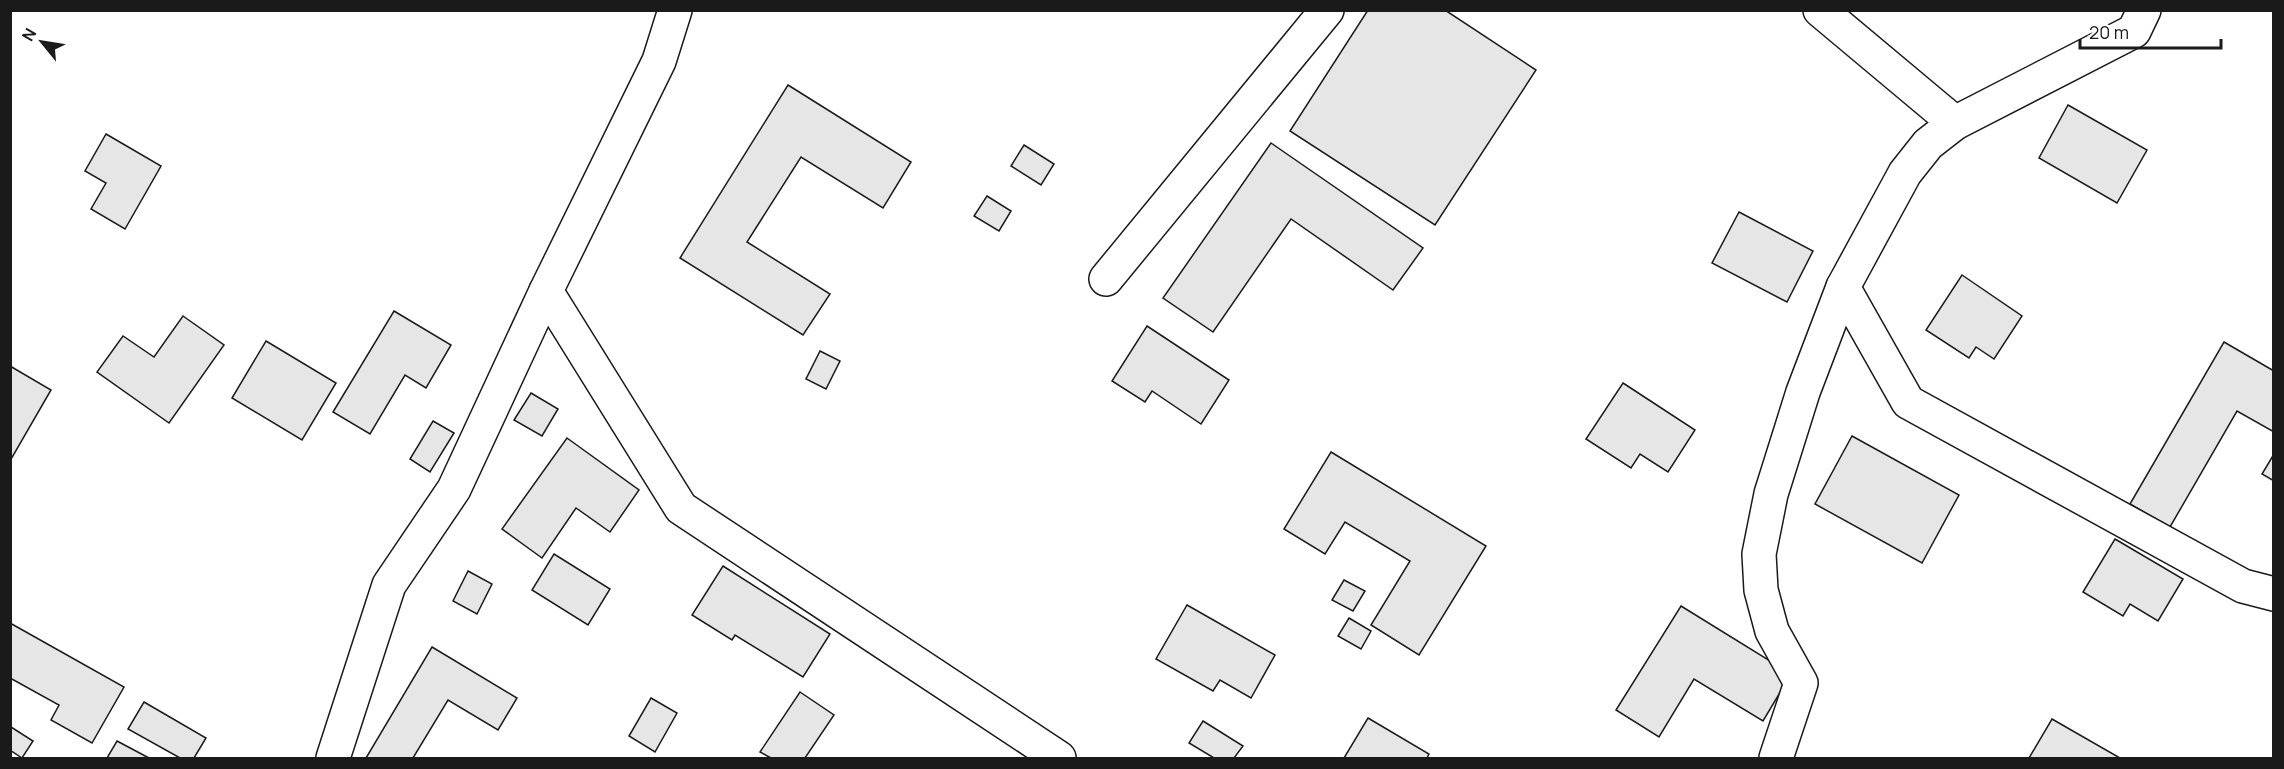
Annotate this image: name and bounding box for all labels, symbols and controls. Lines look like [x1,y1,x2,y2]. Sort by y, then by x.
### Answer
north arrow [12,12,72,72]
scale bar [2080,12,2221,50]
text: 20 m [2089,20,2129,44]
text: N [17,24,41,45]

